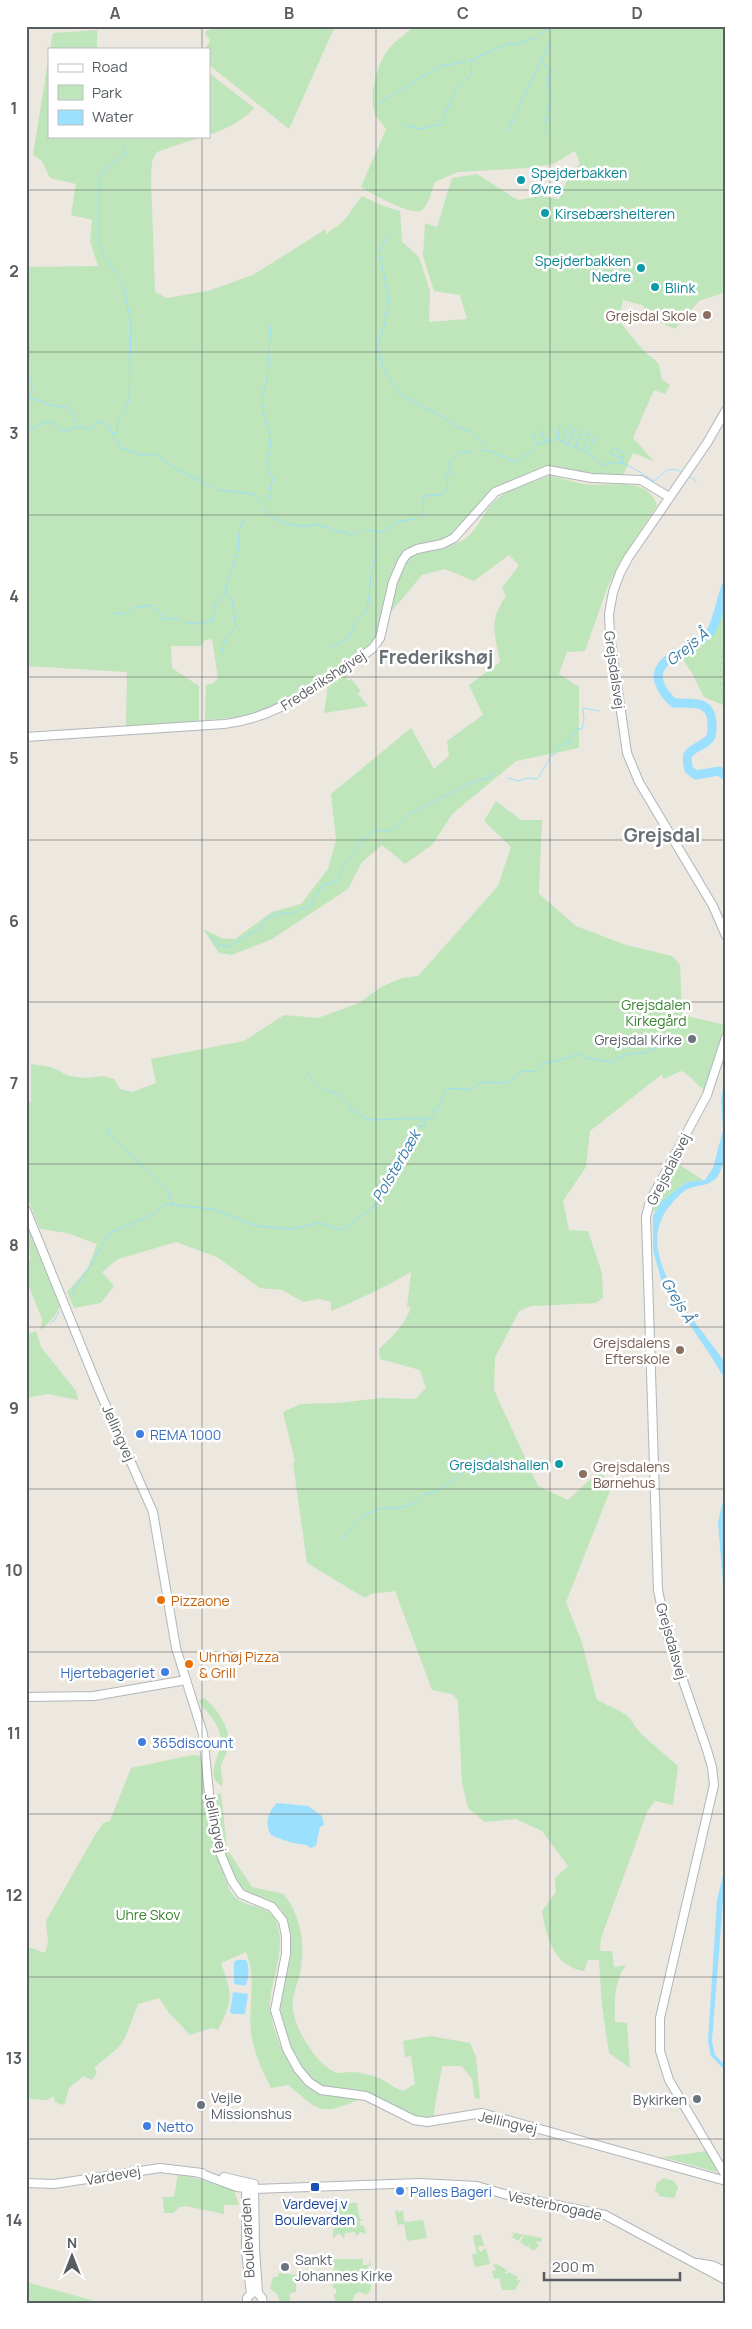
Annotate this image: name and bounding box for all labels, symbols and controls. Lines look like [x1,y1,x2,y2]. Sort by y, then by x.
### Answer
text: A [110,2,121,24]
text: B [284,2,294,24]
text: C [457,2,469,24]
text: D [631,2,643,24]
legend [48,48,210,138]
text: Road [92,56,128,77]
text: Park [92,82,122,103]
text: 1 [10,97,18,119]
text: Water [92,106,134,127]
place label: Spejderbakken Øvre [531,163,627,198]
marker: Spejderbakken Øvre [515,174,527,186]
place label: Kirsebærshelteren [555,204,675,223]
marker: Kirsebærshelteren [539,207,551,219]
place label: Spejderbakken Nedre [535,251,631,286]
text: 2 [9,260,19,282]
marker: Spejderbakken Nedre [635,262,647,274]
place label: Blink [665,278,696,297]
marker: Blink [649,281,661,293]
place label: Grejsdal Skole [606,306,697,325]
marker: Grejsdal Skole [701,309,713,321]
text: 3 [9,422,19,444]
text: 4 [9,585,19,607]
water label: Grejs Å [661,623,713,670]
street label: Grejsdalsvej [600,630,630,710]
district label: Frederikshøj [379,644,493,670]
street label: Frederikshøjvej [277,645,369,715]
text: 5 [9,747,19,769]
district label: Grejsdal [624,822,700,848]
text: 6 [9,910,19,932]
park label: Grejsdalen Kirkegård [621,995,691,1030]
place label: Grejsdal Kirke [594,1030,682,1049]
marker: Grejsdal Kirke [686,1033,698,1045]
text: 7 [10,1072,18,1094]
water label: Polsterbæk [367,1124,426,1206]
street label: Grejsdalsvej [642,1130,694,1208]
text: 8 [9,1234,19,1256]
water label: Grejs Å [656,1274,700,1327]
place label: Grejsdalens Efterskole [593,1333,670,1368]
marker: Grejsdalens Efterskole [674,1344,686,1356]
text: 9 [9,1397,19,1419]
street label: Jellingvej [98,1402,140,1464]
place label: REMA 1000 [150,1425,221,1444]
marker: REMA 1000 [134,1428,146,1440]
place label: Grejsdalshallen [450,1455,549,1474]
place label: Grejsdalens Børnehus [593,1457,670,1492]
marker: Grejsdalshallen [553,1458,565,1470]
marker: Grejsdalens Børnehus [577,1468,589,1480]
text: 10 [5,1559,23,1581]
place label: Pizzaone [171,1591,230,1610]
marker: Pizzaone [155,1594,167,1606]
street label: Grejsdalsvej [652,1601,692,1681]
place label: Uhrhøj Pizza & Grill [199,1647,279,1682]
marker: Uhrhøj Pizza & Grill [183,1658,195,1670]
place label: Hjertebageriet [61,1663,155,1682]
marker: Hjertebageriet [159,1666,171,1678]
text: 11 [7,1722,21,1744]
place label: 365discount [152,1733,234,1752]
marker: 365discount [136,1736,148,1748]
street label: Jellingvej [201,1792,231,1854]
text: 12 [6,1884,22,1906]
park label: Uhre Skov [116,1905,180,1924]
text: 13 [6,2047,22,2069]
place label: Vejle Missionshus [211,2088,292,2123]
place label: Bykirken [633,2090,687,2109]
marker: Bykirken [691,2093,703,2105]
marker: Vejle Missionshus [195,2099,207,2111]
street label: Jellingvej [477,2106,539,2138]
place label: Netto [157,2117,193,2136]
marker: Netto [141,2120,153,2132]
street label: Vardevej [84,2161,142,2189]
marker: Vardevej v Boulevarden [309,2181,321,2193]
place label: Palles Bageri [410,2182,492,2201]
marker: Palles Bageri [394,2185,406,2197]
street label: Vesterbrogade [506,2186,604,2224]
place label: Vardevej v Boulevarden [275,2194,355,2229]
street label: Boulevarden [235,2197,259,2279]
text: 14 [6,2209,22,2231]
north arrow [48,2232,98,2282]
text: N [67,2233,77,2252]
scale bar [544,2249,681,2281]
place label: Sankt Johannes Kirke [295,2250,392,2285]
text: 200 m [552,2256,595,2277]
marker: Sankt Johannes Kirke [279,2261,291,2273]

